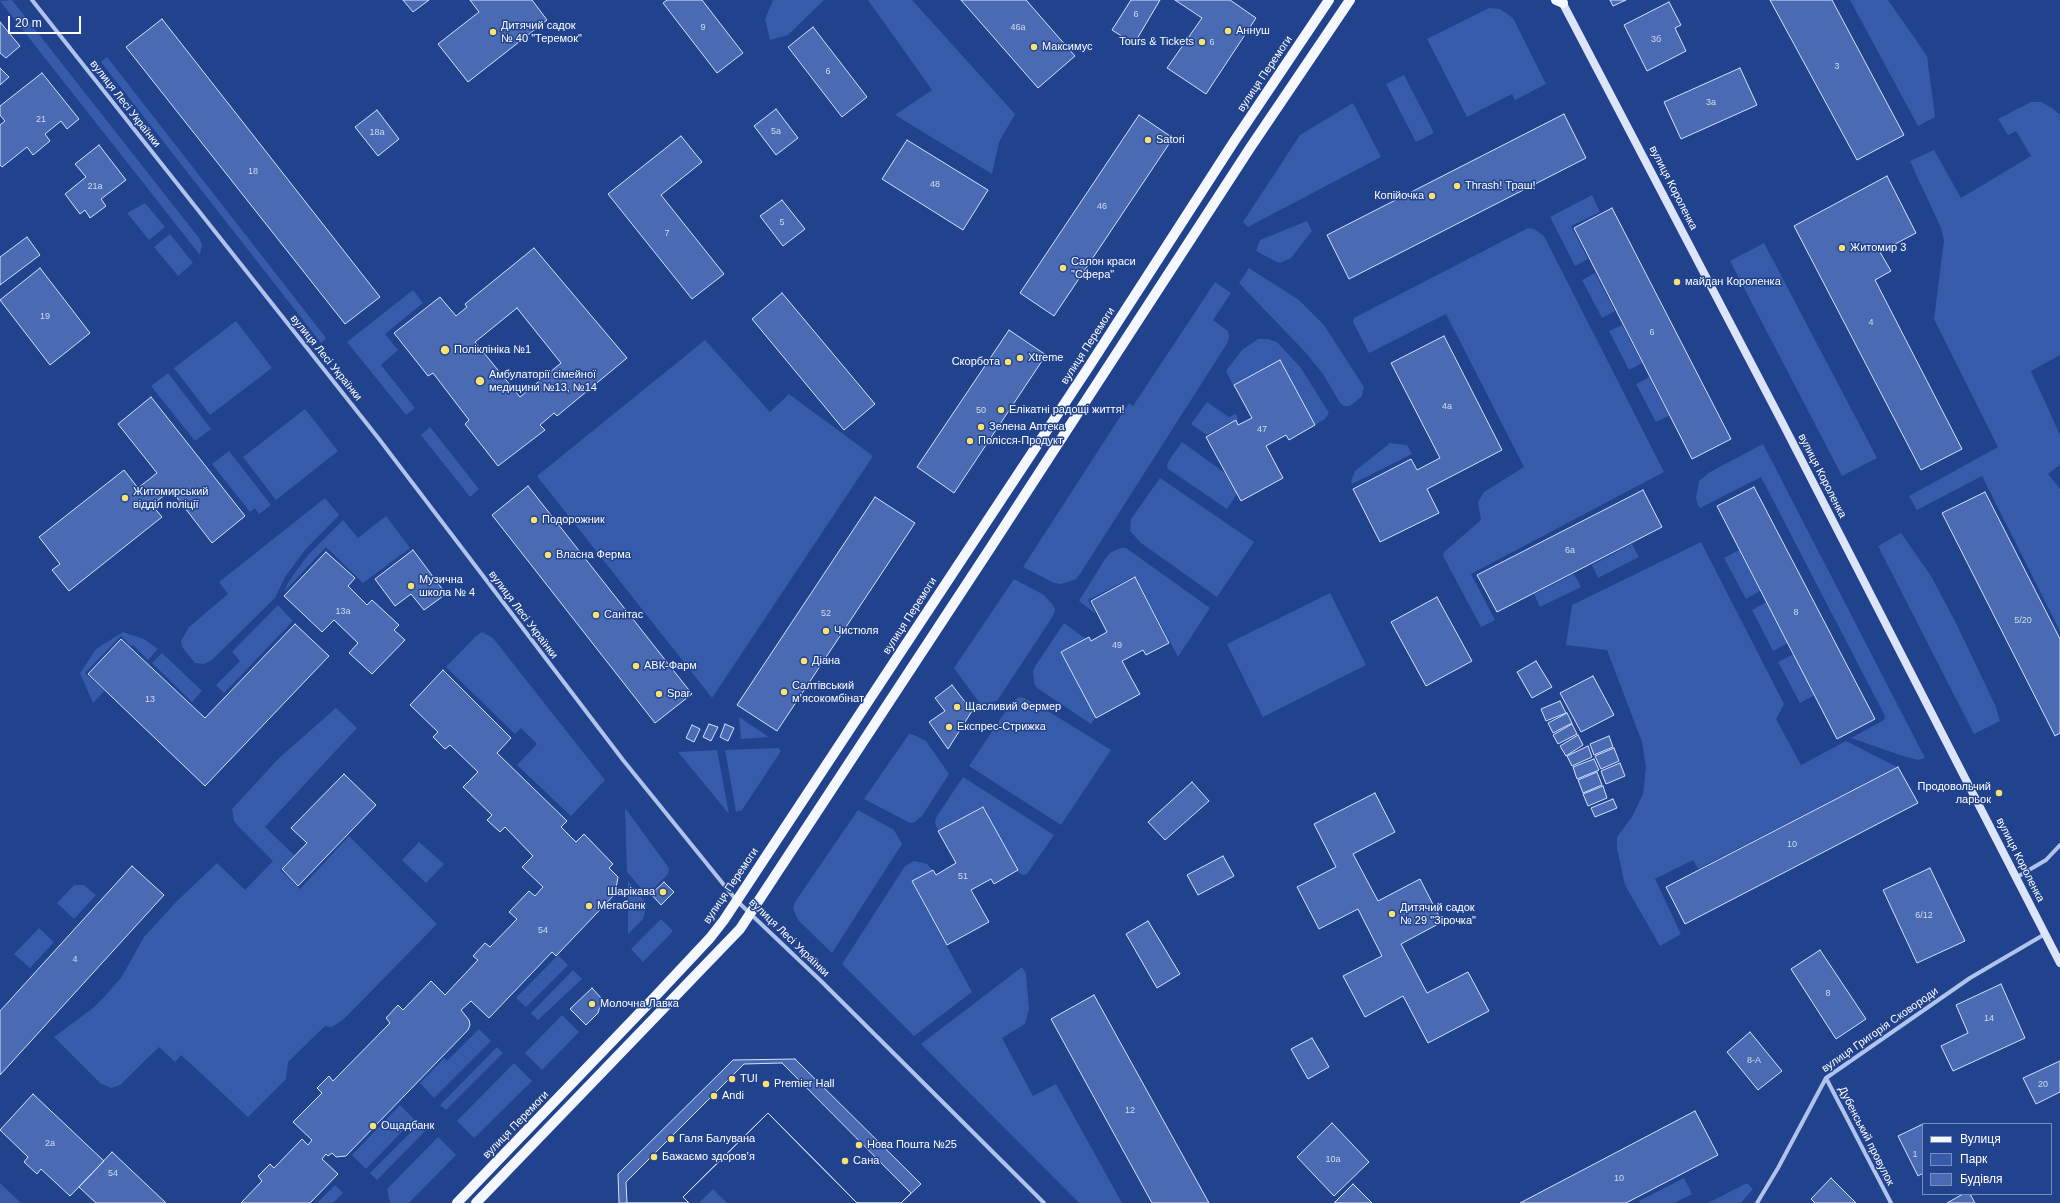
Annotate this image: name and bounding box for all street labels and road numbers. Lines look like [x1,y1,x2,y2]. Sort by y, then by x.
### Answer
street label: вулиця Перемоги [1235,33,1295,115]
street label: вулиця Лесі Українки [87,58,163,150]
street label: вулиця Короленка [1646,144,1700,232]
street label: вулиця Перемоги [1058,305,1118,387]
street label: вулиця Лесі Українки [287,312,365,404]
street label: вулиця Короленка [1795,432,1849,520]
street label: вулиця Лесі Українки [486,568,560,662]
street label: вулиця Перемоги [880,575,940,657]
street label: вулиця Короленка [1993,816,2047,904]
street label: вулиця Перемоги [701,845,761,927]
street label: вулиця Лесі Українки [746,896,832,980]
street label: вулиця Григорія Сковороди [1819,985,1941,1075]
street label: Дубенський провулок [1835,1084,1897,1188]
street label: вулиця Перемоги [480,1088,552,1162]

